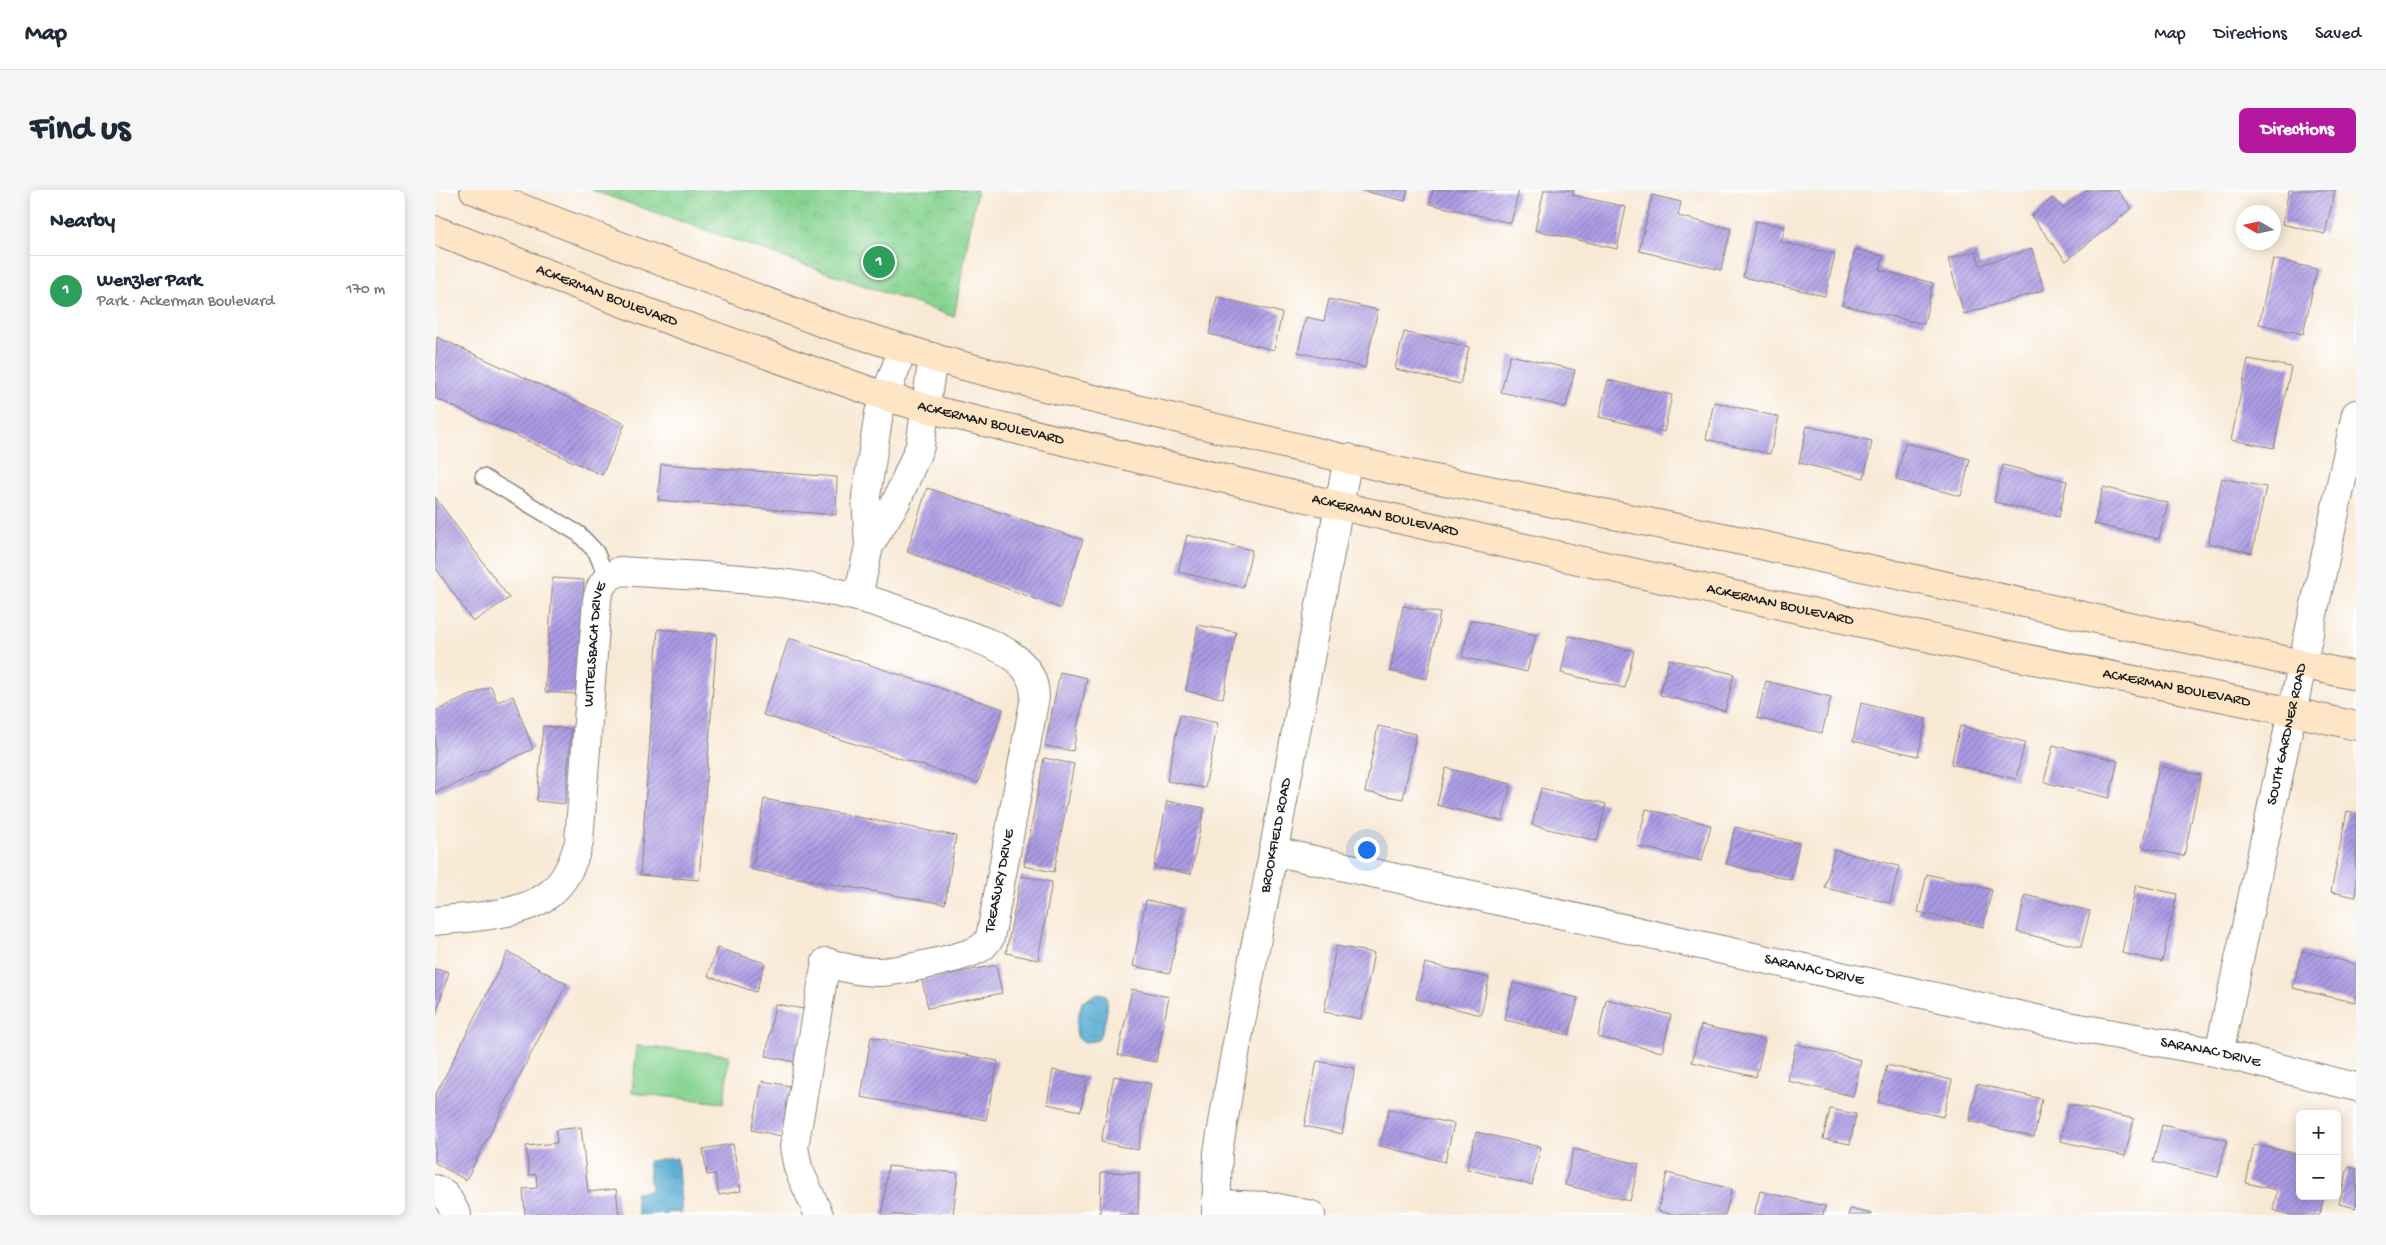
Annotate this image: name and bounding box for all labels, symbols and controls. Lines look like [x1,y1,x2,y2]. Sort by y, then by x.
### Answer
text: Map [25,20,67,49]
text: Map [2154,24,2186,45]
text: Directions [2214,24,2287,45]
text: Saved [2315,24,2361,45]
button: Directions [2239,108,2356,153]
text: Find us [30,110,130,151]
north arrow [2236,205,2281,250]
text: Nearby [50,210,115,235]
pin: 1 [863,243,895,281]
street label: ACKERMAN BOULEVARD [533,261,680,331]
text: Wenzler Park [97,270,202,293]
text: 1 [63,281,69,300]
text: 170 m [346,281,385,300]
text: Park · Ackerman Boulevard [97,293,274,312]
street label: ACKERMAN BOULEVARD [915,397,1066,450]
street label: ACKERMAN BOULEVARD [1310,490,1460,542]
street label: WITTELSBACH DRIVE [580,578,611,708]
street label: ACKERMAN BOULEVARD [1705,580,1856,630]
street label: SOUTH GARDNER ROAD [2263,661,2311,807]
street label: ACKERMAN BOULEVARD [2101,665,2252,712]
street label: BROOKFIELD ROAD [1256,776,1296,895]
street label: TREASURY DRIVE [981,827,1019,935]
your location [1354,837,1380,863]
street label: SARANAC DRIVE [1762,950,1866,990]
street label: SARANAC DRIVE [2159,1034,2263,1072]
map controls [2296,1110,2341,1200]
button: + [2296,1110,2341,1155]
button: − [2296,1155,2341,1200]

